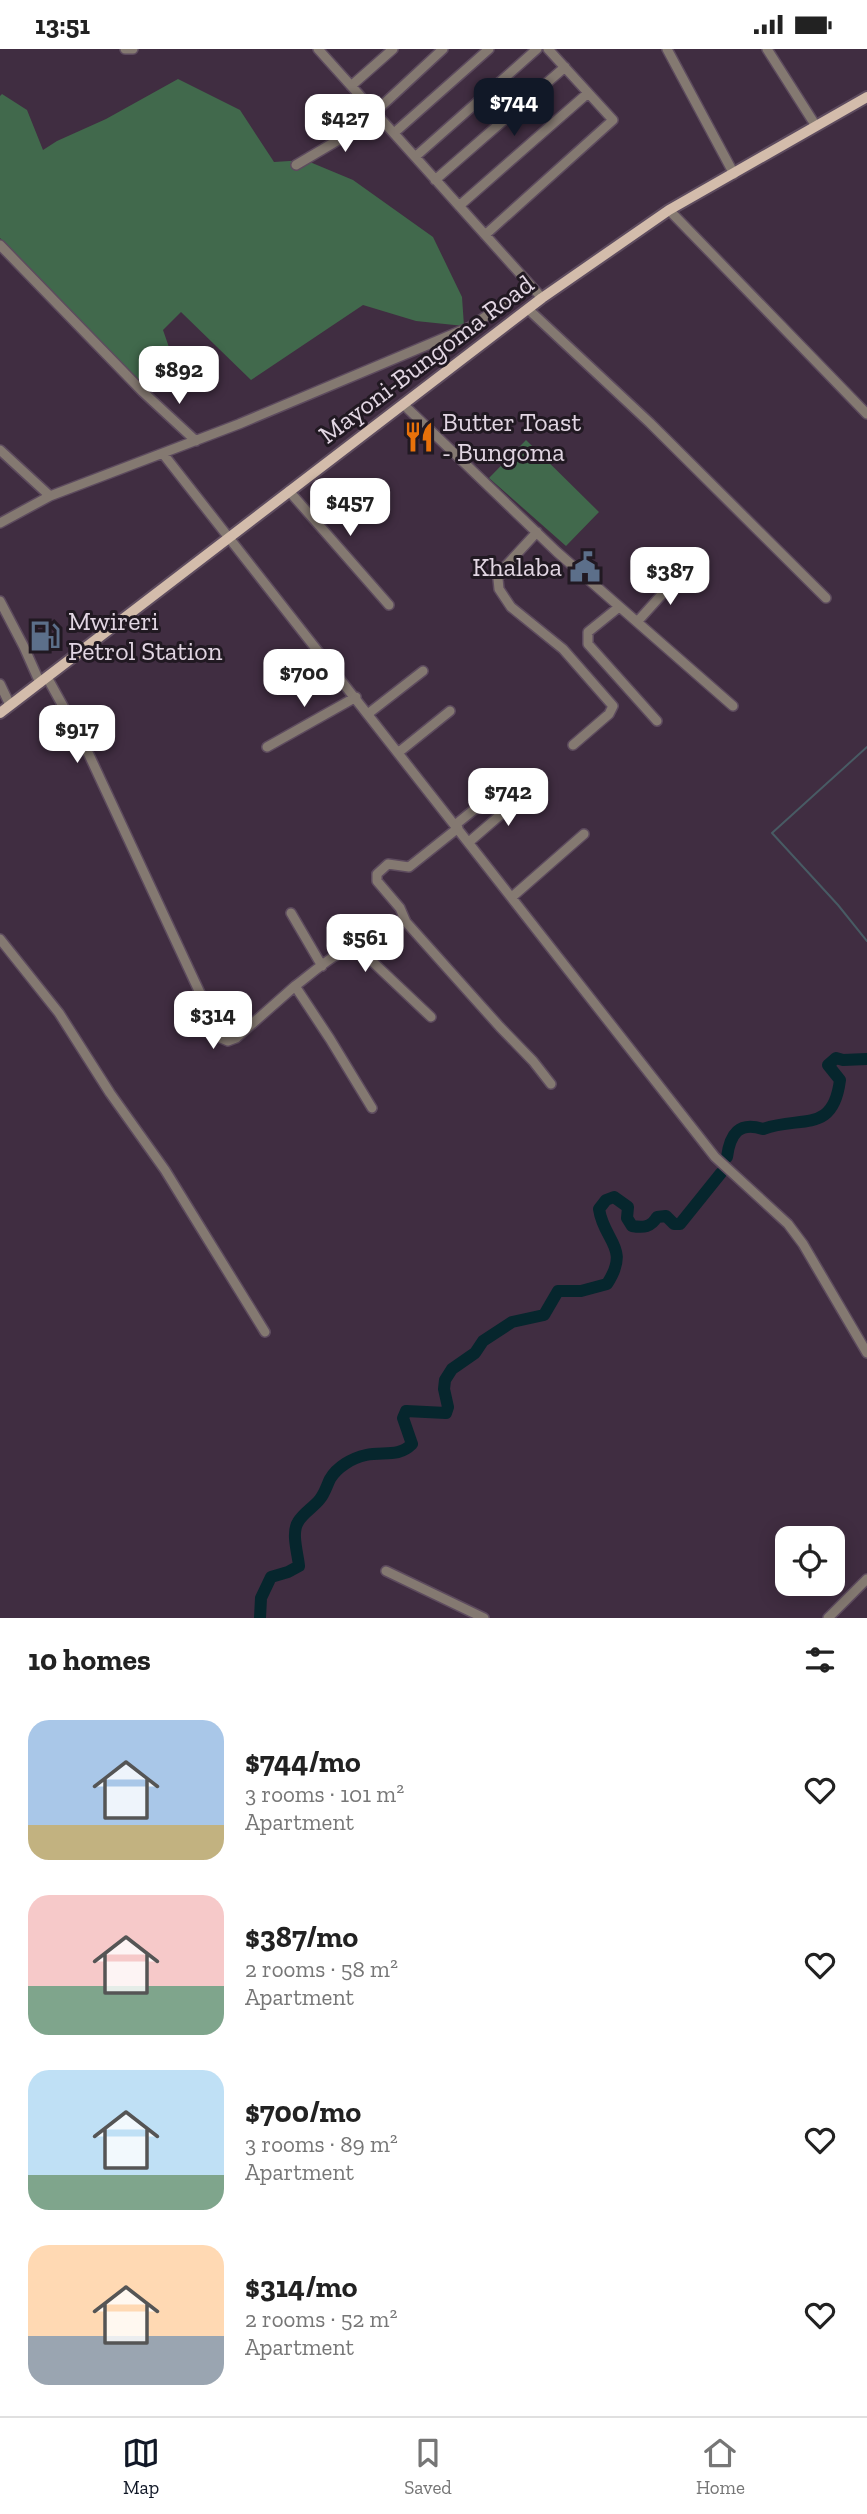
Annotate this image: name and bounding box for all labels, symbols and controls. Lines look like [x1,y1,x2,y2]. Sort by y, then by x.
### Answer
text: 13:51 [35,9,90,41]
pin: $744 [473,78,555,138]
text: $744 [490,87,538,115]
pin: $427 [304,95,386,154]
text: $427 [321,103,369,131]
street label: Mayoni-Bungoma Road [312,268,540,450]
pin: $892 [138,347,220,406]
text: $892 [155,355,203,383]
place label: Butter Toast - Bungoma [442,406,581,468]
restaurant icon: Butter Toast - Bungoma [402,420,436,454]
pin: $457 [309,479,391,538]
text: $457 [326,487,374,515]
pin: $387 [629,547,711,607]
public building icon: Khalaba [568,550,602,584]
place label: Khalaba [472,551,562,583]
text: $387 [646,556,694,584]
place label: Mwireri Petrol Station [68,605,223,667]
fuel station icon: Mwireri Petrol Station [28,619,62,653]
pin: $700 [263,649,345,709]
text: $700 [279,658,329,686]
pin: $917 [36,705,118,765]
text: $917 [55,714,99,742]
pin: $742 [467,769,549,828]
text: $742 [484,777,532,805]
pin: $561 [324,915,406,974]
text: $561 [343,923,387,951]
pin: $314 [172,991,254,1051]
text: $314 [190,1000,236,1028]
map controls [775,1526,845,1596]
button: locate [775,1526,845,1596]
icon: filters [801,1641,839,1679]
text: 10 homes [28,1642,151,1678]
text: $744/mo [245,1744,361,1780]
icon: home [84,1748,168,1832]
icon: heart [801,1771,839,1809]
text: 3 rooms · 101 m² [245,1780,404,1808]
text: Apartment [245,1808,354,1836]
text: $387/mo [245,1919,358,1955]
icon: home [84,1923,168,2007]
icon: heart [801,1946,839,1984]
text: 2 rooms · 58 m² [245,1955,398,1983]
text: Apartment [245,1983,354,2011]
text: $700/mo [245,2094,361,2130]
icon: home [84,2098,168,2182]
icon: heart [801,2121,839,2159]
text: 3 rooms · 89 m² [245,2130,398,2158]
text: Apartment [245,2158,354,2186]
text: $314/mo [245,2269,357,2305]
icon: home [84,2273,168,2357]
icon: heart [801,2296,839,2334]
text: 2 rooms · 52 m² [245,2305,397,2333]
text: Apartment [245,2333,354,2361]
tab: Map [122,2434,160,2499]
tab: Saved [404,2434,452,2499]
tab: Home [696,2434,745,2499]

